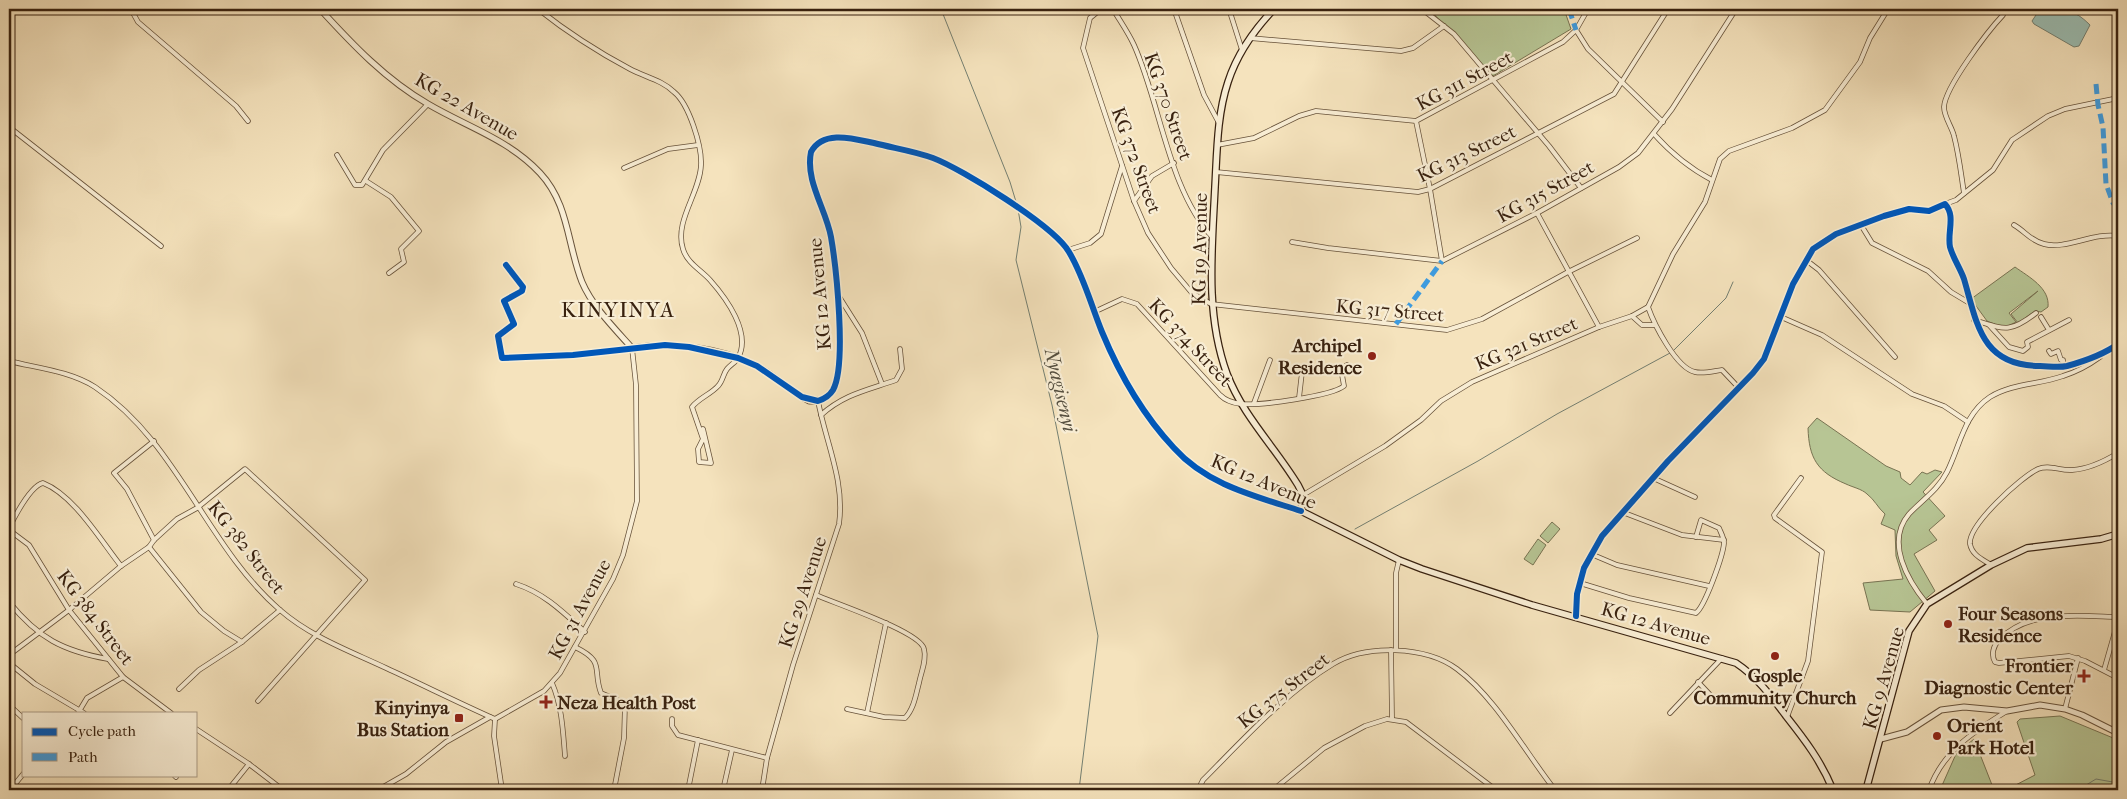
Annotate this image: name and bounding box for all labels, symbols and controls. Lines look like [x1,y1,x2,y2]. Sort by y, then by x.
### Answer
street label: KG 311 Street [1412,46,1517,116]
street label: KG 370 Street [1139,50,1197,163]
street label: KG 22 Avenue [411,68,522,145]
street label: KG 372 Street [1107,104,1166,217]
street label: KG 313 Street [1413,120,1520,187]
street label: KG 315 Street [1493,156,1598,228]
street label: KG 19 Avenue [1188,192,1212,306]
street label: KG 12 Avenue [804,237,836,351]
street label: KG 374 Street [1144,294,1237,391]
street label: KG 317 Street [1335,295,1445,327]
district label: KINYINYA [561,298,675,322]
street label: KG 321 Street [1472,312,1581,375]
place label: Archipel Residence [1278,335,1363,379]
water label: Nyagisenyi [1039,345,1082,436]
marker: Archipel Residence [1366,350,1378,362]
street label: KG 12 Avenue [1208,450,1320,514]
street label: KG 382 Street [203,497,289,599]
street label: KG 29 Avenue [775,534,831,651]
street label: KG 31 Avenue [544,555,616,663]
street label: KG 384 Street [52,566,138,670]
street label: KG 12 Avenue [1599,598,1713,650]
place label: Four Seasons Residence [1957,603,2063,647]
marker: Four Seasons Residence [1942,618,1954,630]
street label: KG 9 Avenue [1859,624,1909,732]
street label: KG 375 Street [1234,648,1334,733]
marker: Gosple Community Church [1769,650,1781,662]
place label: Frontier Diagnostic Center [1924,655,2074,699]
place label: Gosple Community Church [1694,665,1857,709]
marker: Frontier Diagnostic Center [2077,669,2091,683]
place label: Neza Health Post [557,692,696,714]
marker: Neza Health Post [539,695,553,709]
place label: Kinyinya Bus Station [357,697,450,741]
legend [22,712,198,776]
marker: Kinyinya Bus Station [453,712,465,724]
place label: Orient Park Hotel [1947,715,2035,759]
text: Cycle path [68,722,136,740]
marker: Orient Park Hotel [1931,730,1943,742]
text: Path [68,748,98,766]

